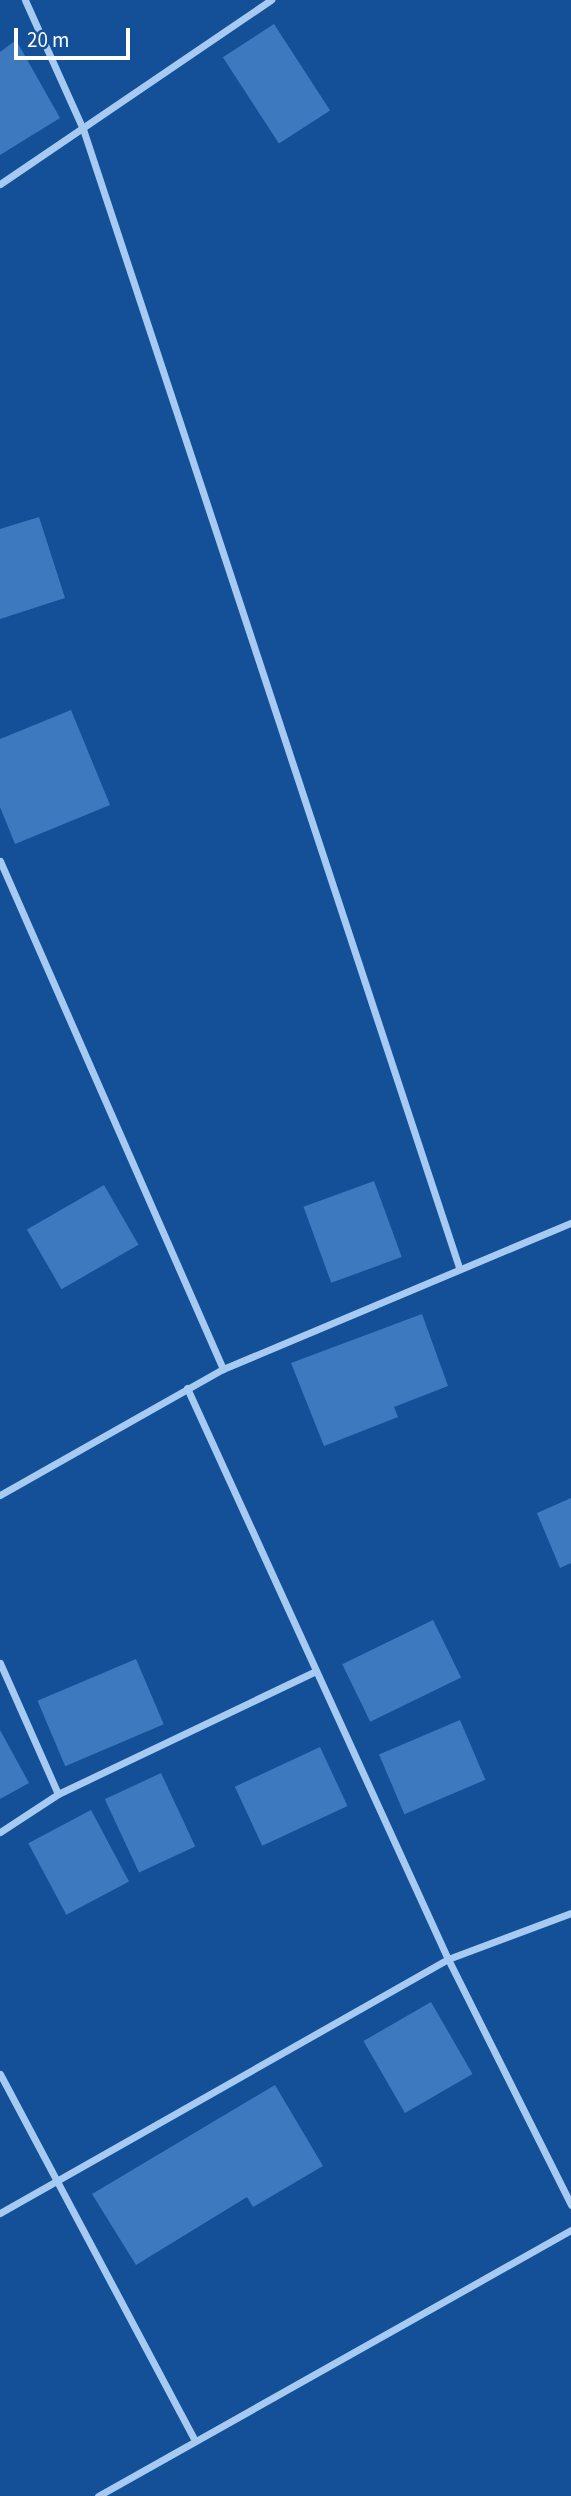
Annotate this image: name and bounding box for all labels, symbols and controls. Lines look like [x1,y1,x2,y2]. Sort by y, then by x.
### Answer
scale bar [18,14,133,58]
text: 20 m [27,25,69,55]

